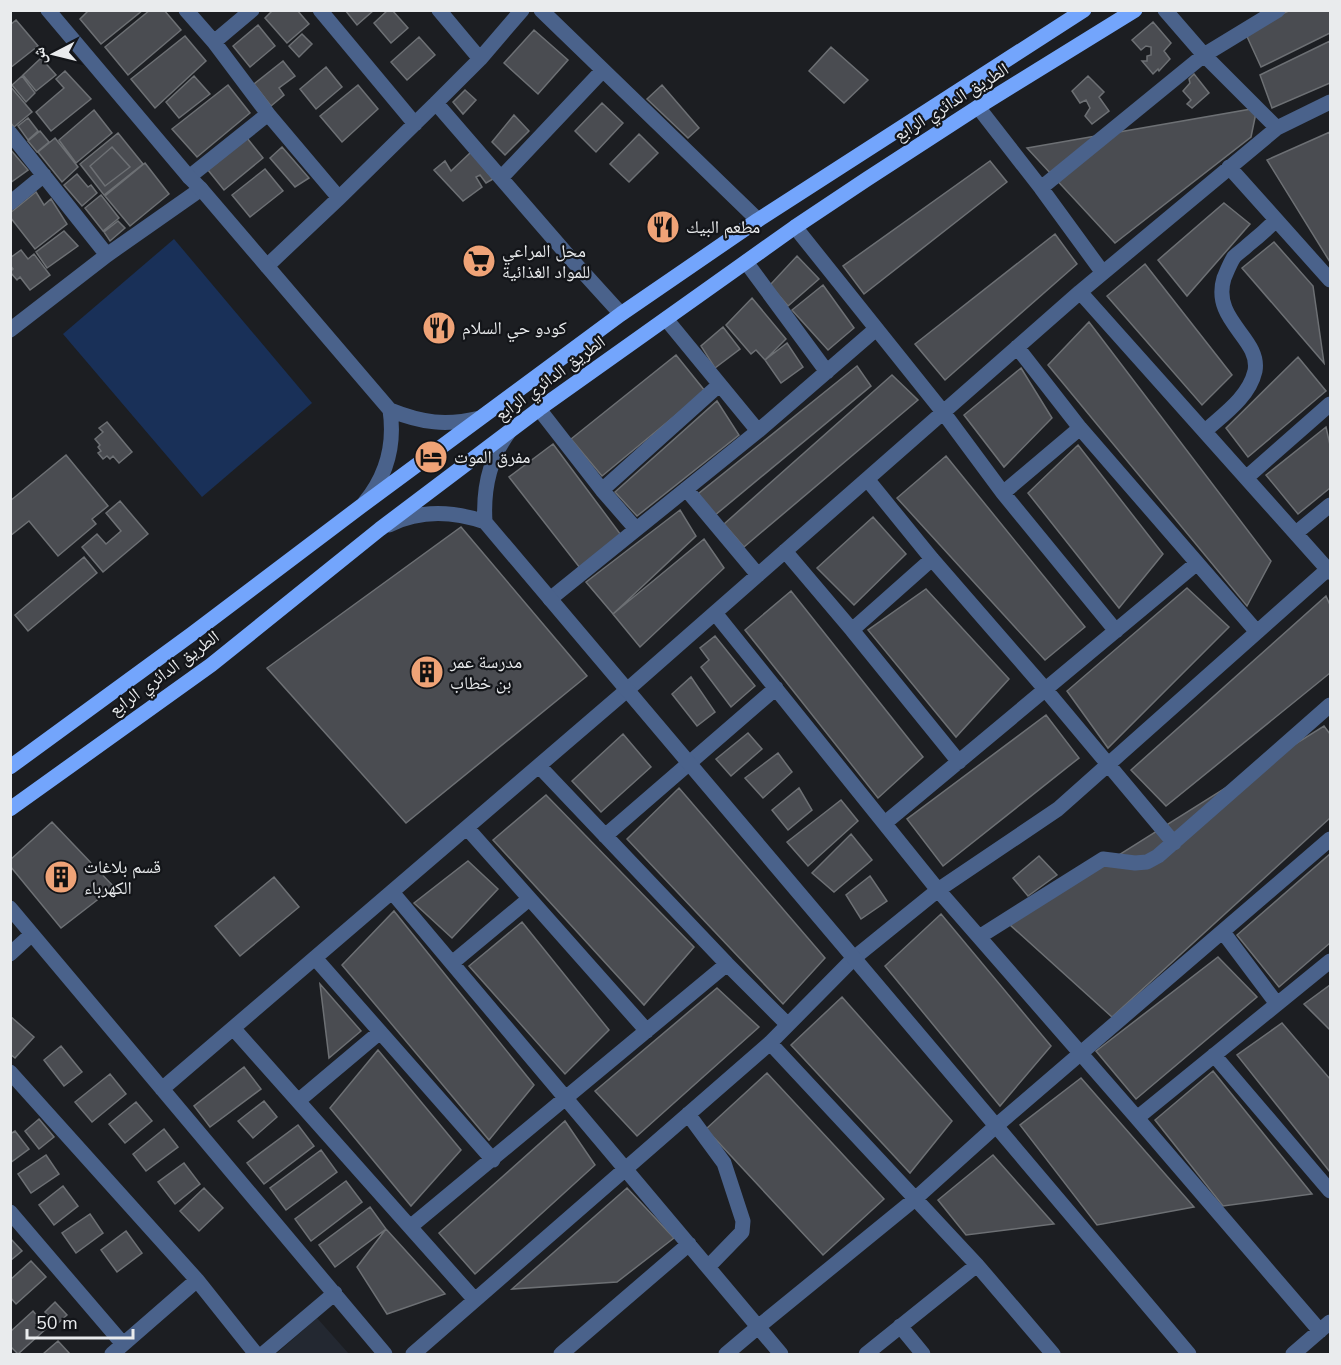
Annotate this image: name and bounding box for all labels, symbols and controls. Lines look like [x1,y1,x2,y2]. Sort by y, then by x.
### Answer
north arrow [24,24,84,84]
text: ش [28,46,52,65]
street label: الطريق الدائري الرابع [889,57,1014,149]
restaurant icon: مطعم البيك [645,209,681,245]
place label: مطعم البيك [686,215,760,239]
place label: محل المراعي للمواد الغذائية [502,239,590,284]
supermarket icon: محل المراعي للمواد الغذائية [461,243,497,279]
restaurant icon: كودو حي السلام [421,310,457,346]
place label: كودو حي السلام [462,316,567,343]
street label: الطريق الدائري الرابع [490,330,612,428]
hotel icon: مفرق الموت [413,439,449,475]
place label: مفرق الموت [454,445,531,469]
street label: الطريق الدائري الرابع [104,625,226,723]
place label: مدرسة عمر بن خطاب [449,650,522,695]
building icon: مدرسة عمر بن خطاب [409,654,445,690]
place label: قسم بلاغات الكهرباء [84,855,161,900]
building icon: قسم بلاغات الكهرباء [43,859,79,895]
scale bar [27,1302,134,1340]
text: 50 m [36,1311,78,1335]

